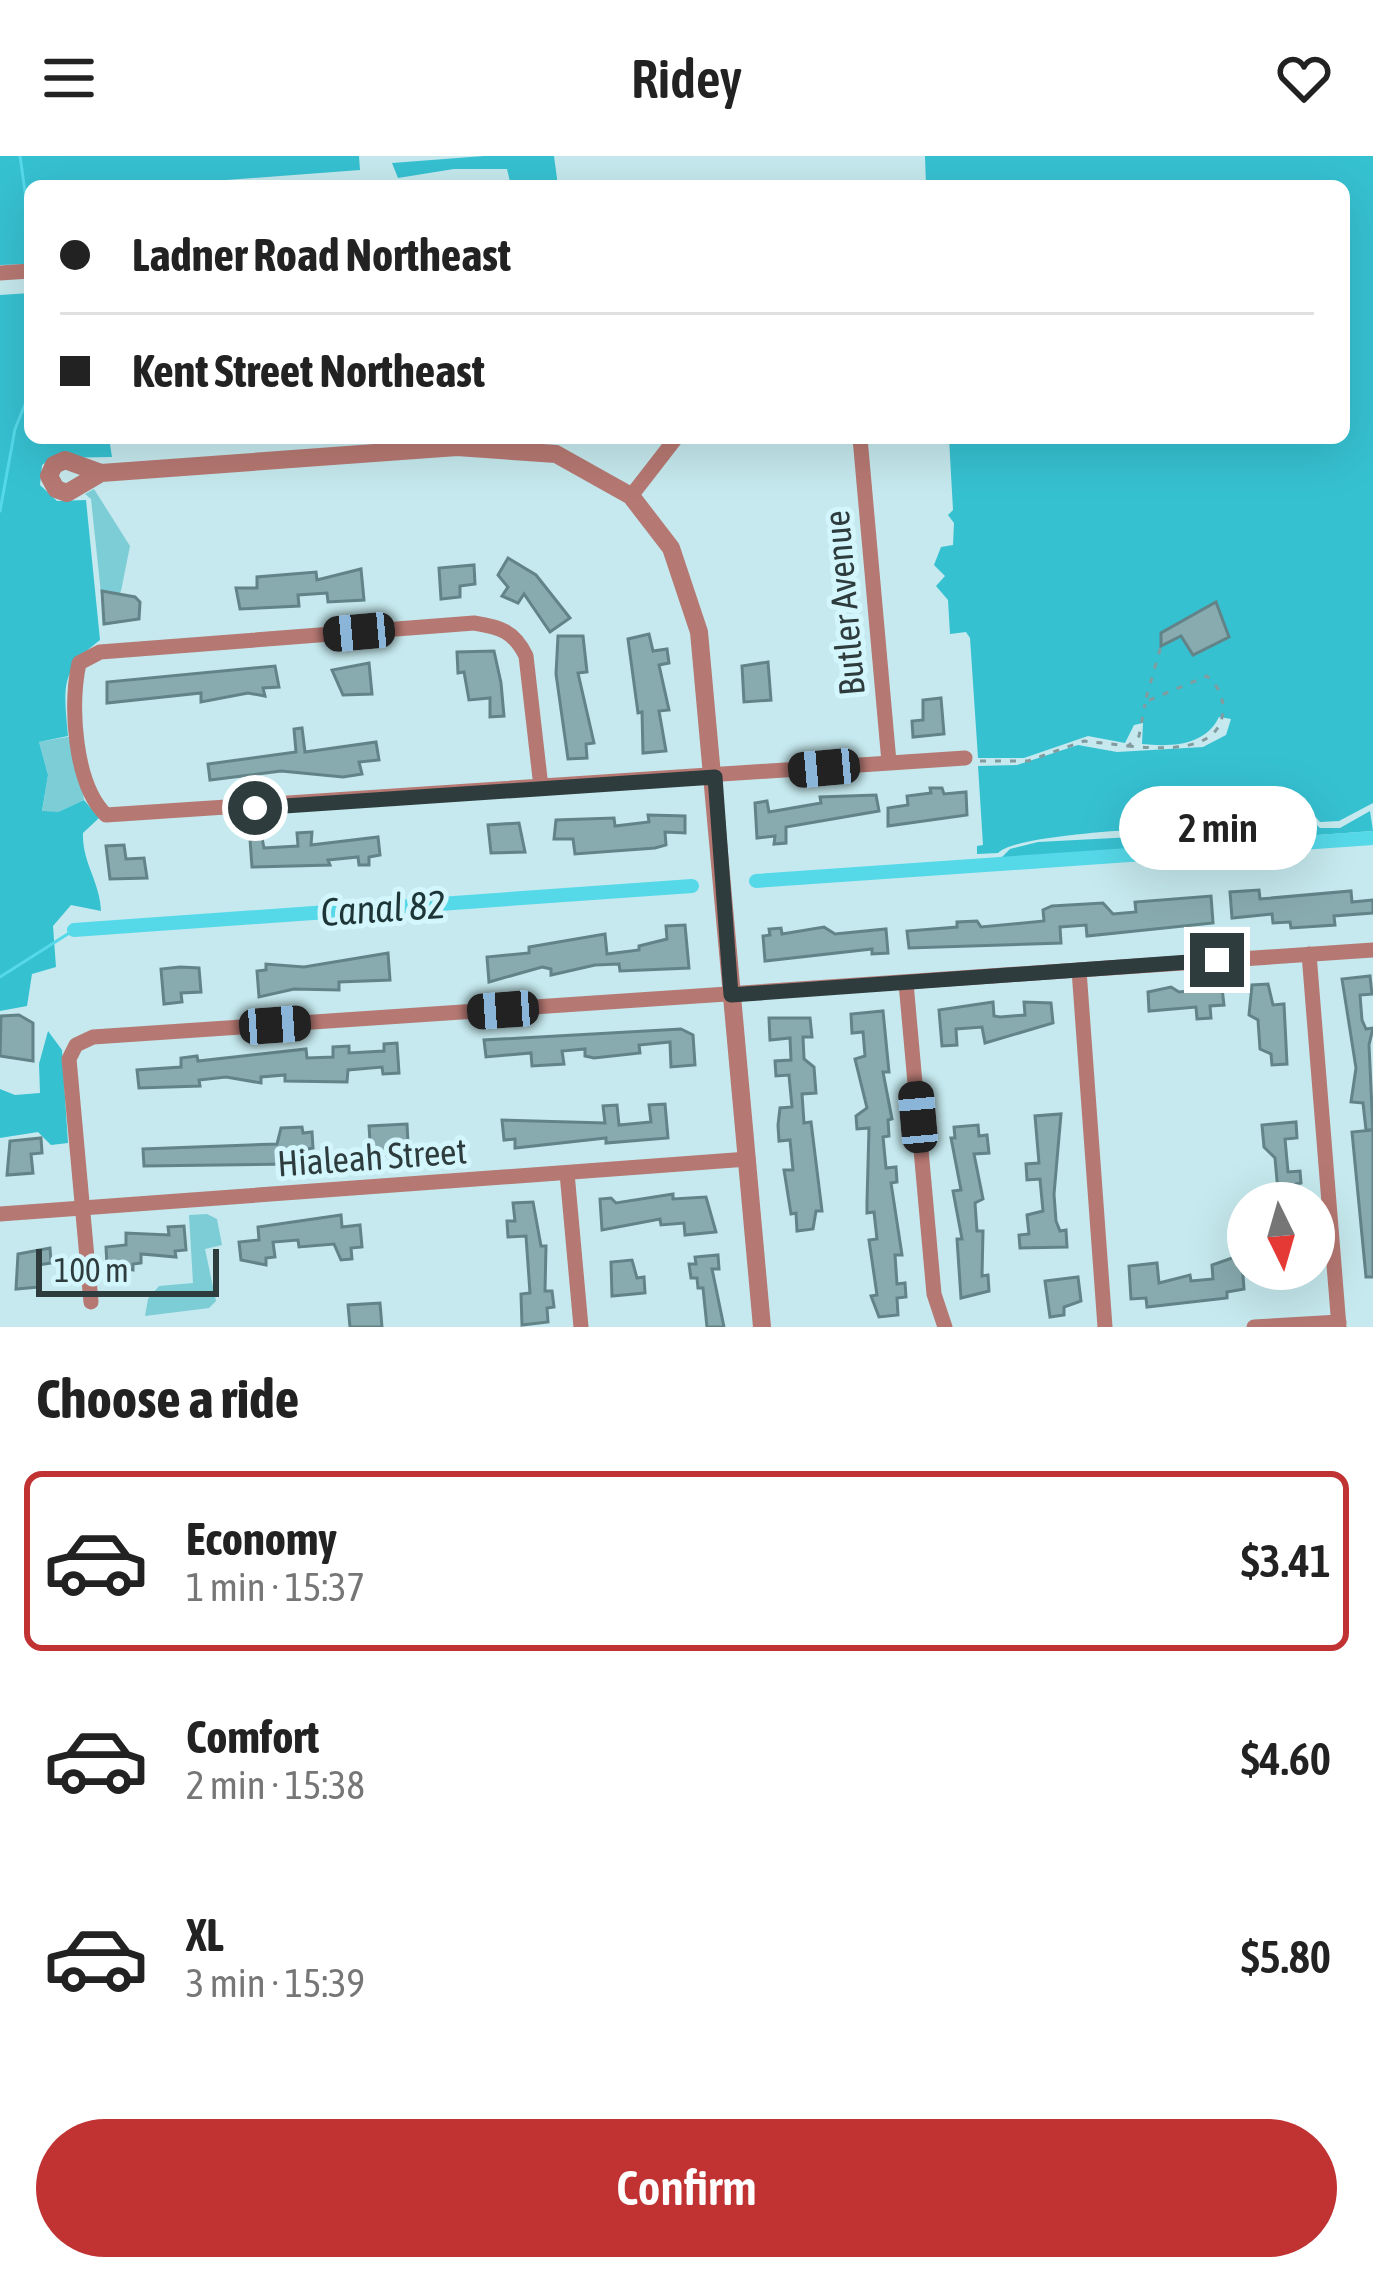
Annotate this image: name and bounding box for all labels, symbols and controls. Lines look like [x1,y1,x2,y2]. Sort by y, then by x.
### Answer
icon: menu [36,45,102,111]
icon: heart [1271,45,1337,111]
text: Ridey [631,48,742,109]
text: Ladner Road Northeast [132,229,511,281]
text: Kent Street Northeast [132,345,485,397]
street label: Butler Avenue [815,509,873,697]
car [322,611,396,653]
car [787,747,861,789]
route start [228,781,282,835]
callout: 2 min [1118,786,1316,870]
text: 2 min [1178,806,1258,850]
water label: Canal 82 [319,882,447,934]
route end [1190,933,1244,987]
car [466,990,540,1030]
car [238,1005,312,1045]
car [897,1080,939,1154]
street label: Hialeah Street [276,1129,468,1185]
north arrow [1227,1182,1335,1290]
map controls [1227,1182,1335,1290]
scale bar [36,1243,219,1296]
text: 100 m [54,1251,129,1289]
text: Choose a ride [36,1368,299,1429]
icon: car [42,1507,150,1615]
text: Economy [186,1513,337,1565]
text: $3.41 [1241,1535,1331,1587]
text: 1 min · 15:37 [186,1565,365,1609]
icon: car [42,1705,150,1813]
text: Comfort [186,1711,319,1763]
text: $4.60 [1241,1733,1331,1785]
text: 2 min · 15:38 [186,1763,365,1807]
icon: car [42,1903,150,2011]
text: XL [186,1909,224,1961]
text: $5.80 [1241,1931,1331,1983]
text: 3 min · 15:39 [186,1961,365,2005]
button: Confirm [36,2119,1337,2257]

